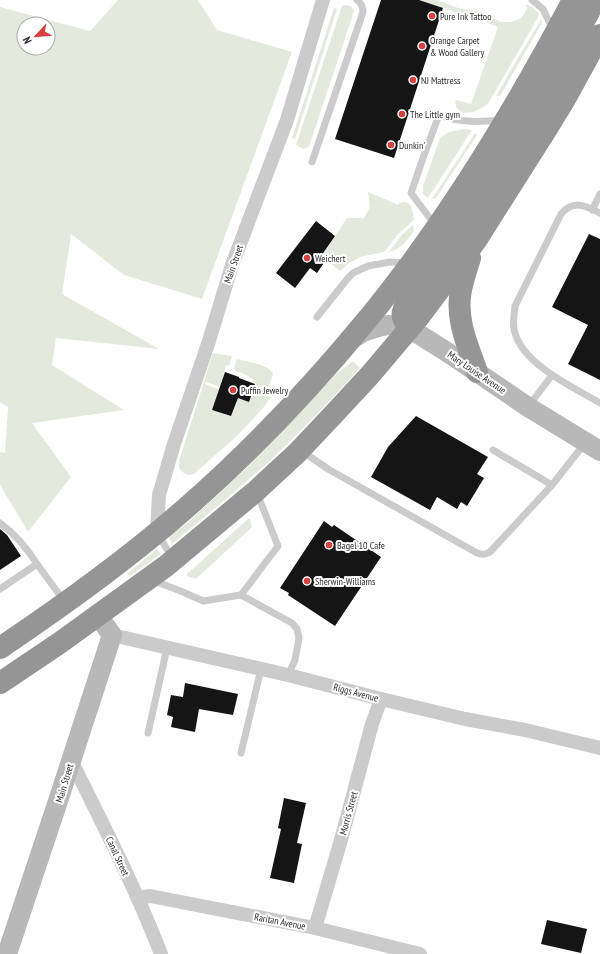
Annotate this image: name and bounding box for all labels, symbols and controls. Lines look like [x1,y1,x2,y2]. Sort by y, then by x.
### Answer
place label: Pure Ink Tattoo [440,10,491,23]
marker: Pure Ink Tattoo [427,11,437,21]
north arrow [16,16,56,56]
place label: Orange Carpet & Wood Gallery [430,34,484,59]
text: N [19,35,35,46]
marker: Orange Carpet & Wood Gallery [417,41,427,51]
place label: NJ Mattress [421,74,461,87]
marker: NJ Mattress [408,75,418,85]
place label: The Little gym [410,108,460,121]
marker: The Little gym [397,109,407,119]
place label: Dunkin' [399,139,425,152]
marker: Dunkin' [386,140,396,150]
street label: Main Street [221,243,246,285]
place label: Weichert [315,252,346,265]
marker: Weichert [302,253,312,263]
street label: Mary Louise Avenue [445,348,508,397]
place label: Puffin Jewelry [241,384,288,397]
marker: Puffin Jewelry [228,385,238,395]
place label: Bagel 10 Cafe [337,539,385,552]
marker: Bagel 10 Cafe [324,540,334,550]
place label: Sherwin-Williams [315,575,376,588]
marker: Sherwin-Williams [302,576,312,586]
street label: Riggs Avenue [332,680,380,705]
street label: Main Street [52,762,77,804]
street label: Morris Street [336,790,361,836]
street label: Canal Street [103,834,132,878]
street label: Raritan Avenue [253,910,307,933]

